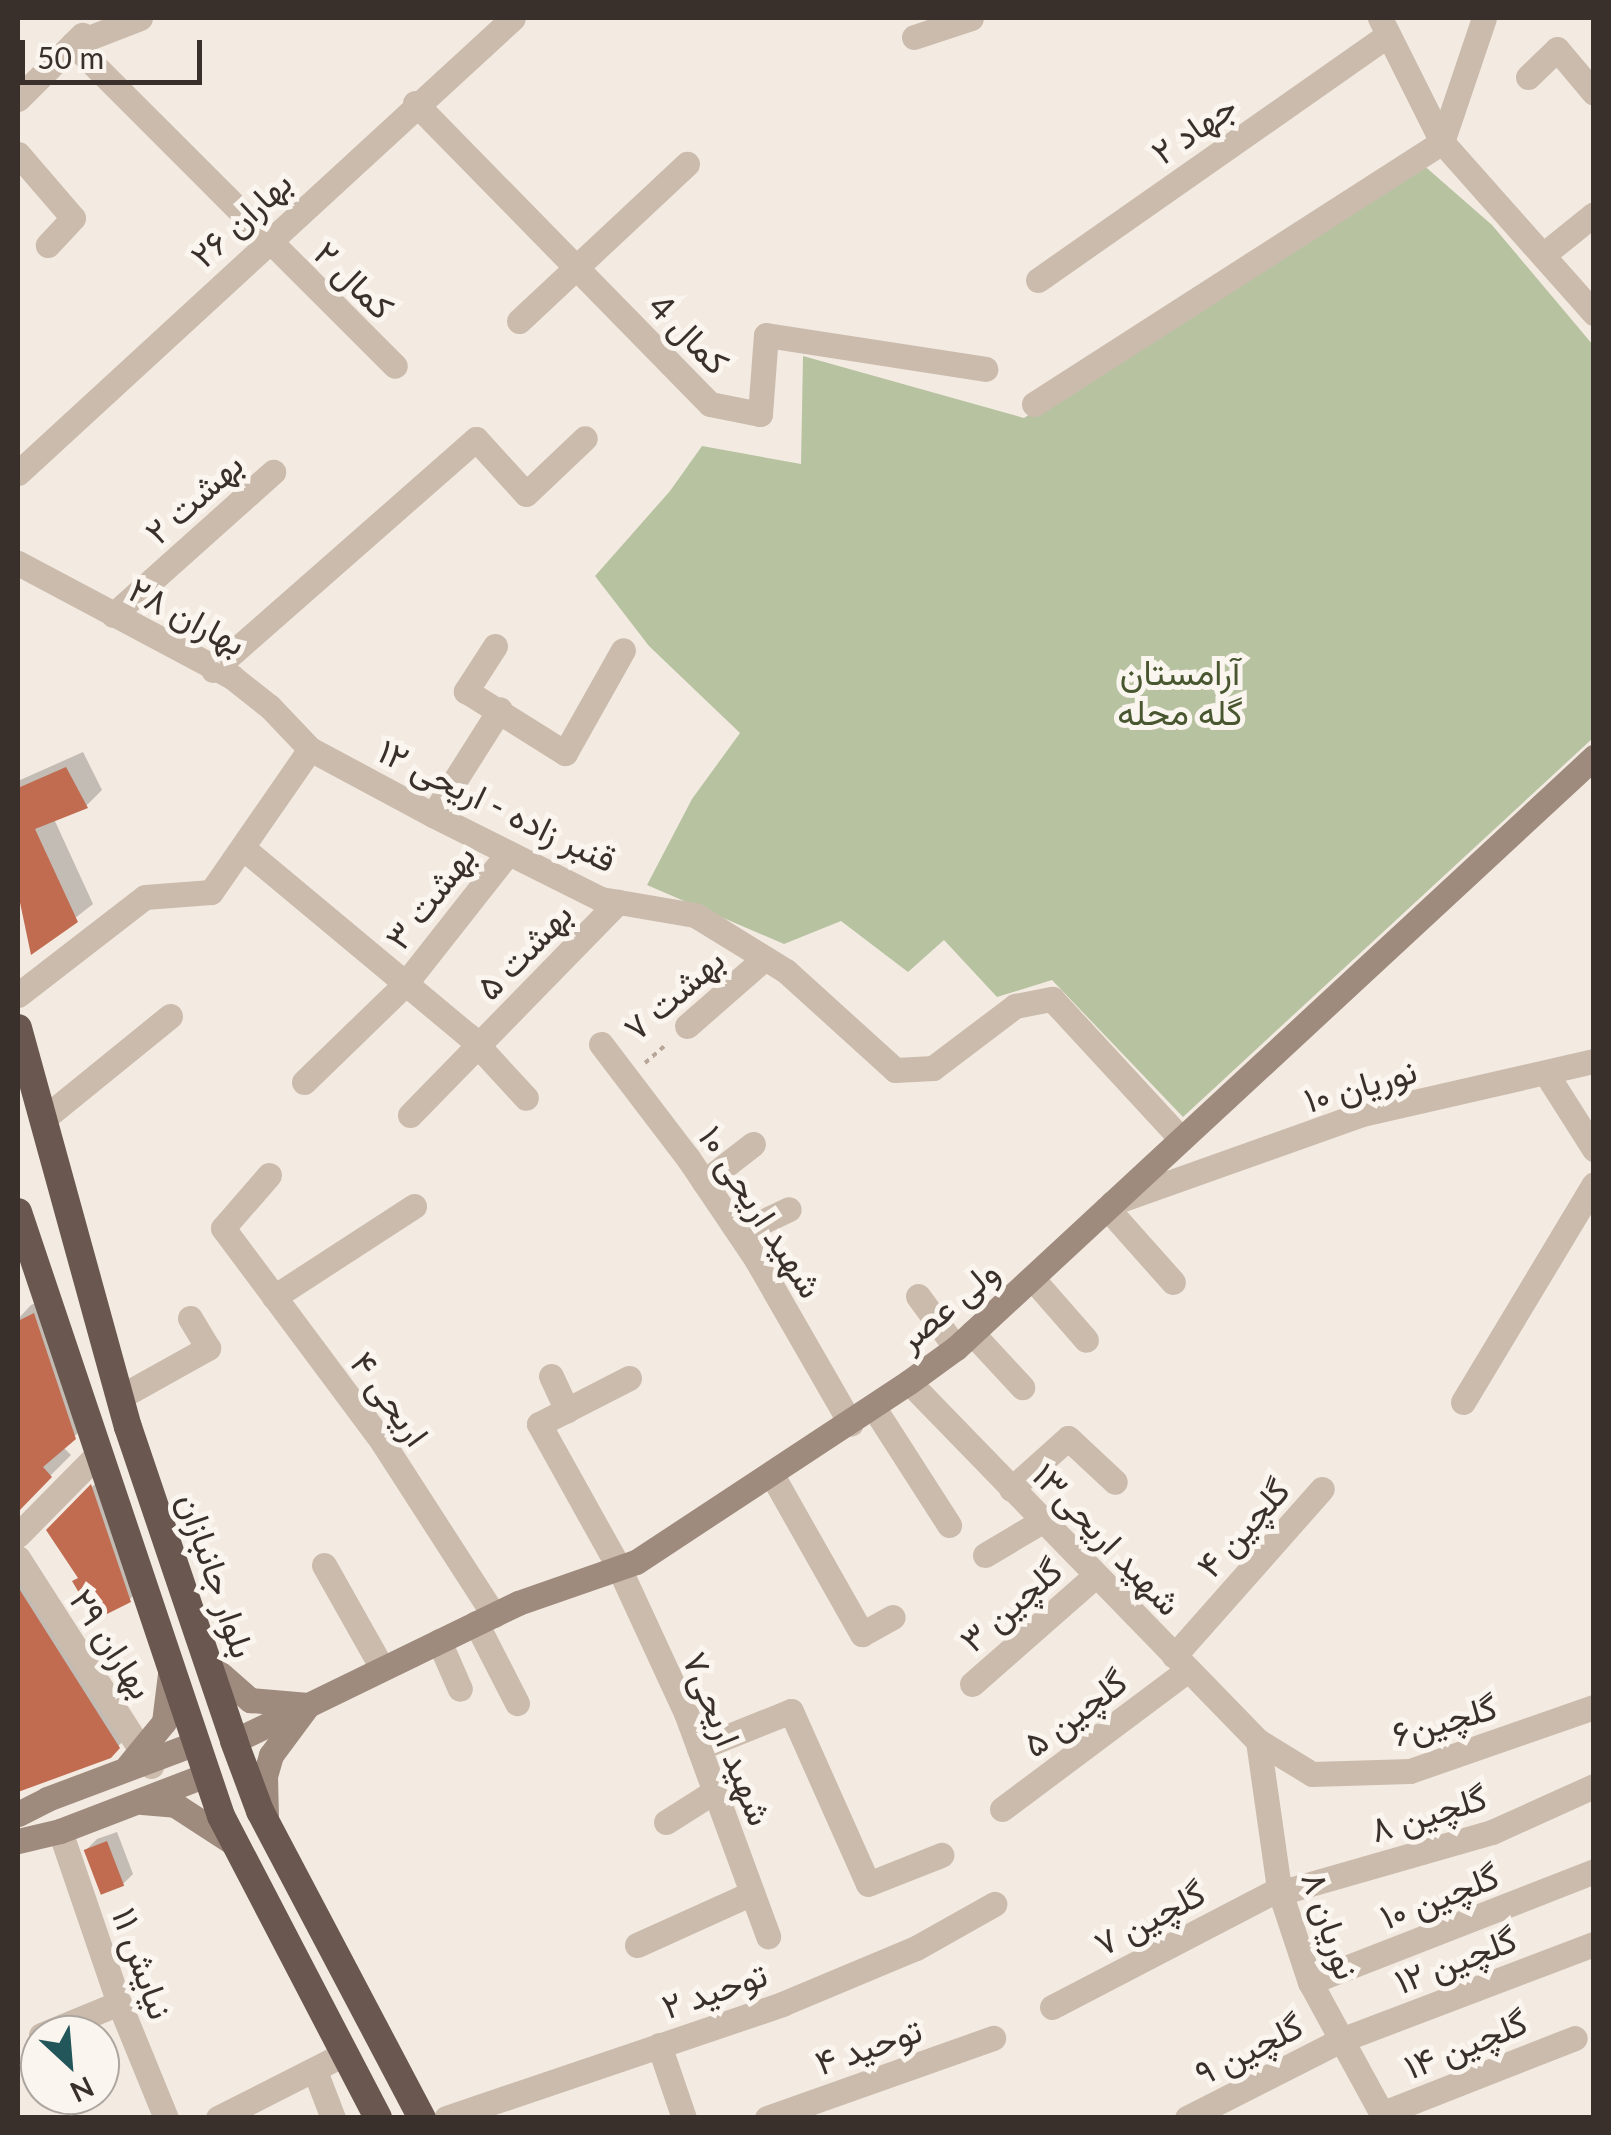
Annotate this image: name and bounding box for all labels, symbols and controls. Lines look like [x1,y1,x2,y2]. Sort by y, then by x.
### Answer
scale bar [25,20,208,82]
text: 50 m [37,39,104,75]
street label: جهاد ۲ [1142,84,1244,172]
street label: بهاران ۲۶ [181,161,299,275]
street label: کمال ۲ [306,231,404,327]
street label: کمال 4 [641,284,739,382]
street label: بهشت ۲ [135,442,251,552]
street label: بهاران ۲۸ [122,567,254,663]
park label: آرامستان گله محله [1117,650,1243,732]
street label: قنبر زاده - اریحی ۱۲ [372,728,624,880]
street label: بهشت ۳ [375,835,483,957]
street label: بهشت ۵ [466,892,580,1008]
street label: بهشت ۷ [614,938,732,1048]
street label: نوریان ۱۰ [1299,1048,1421,1120]
street label: شهید اریحی ۱۰ [691,1117,833,1305]
street label: ولی عصر [888,1250,1006,1358]
street label: اریحی ۴ [343,1343,439,1453]
street label: شهید اریحی۱۳ [1025,1453,1191,1623]
street label: گلچین ۴ [1187,1469,1297,1585]
street label: بلوار جانبازان [170,1487,266,1663]
street label: گلچین ۳ [950,1548,1070,1660]
street label: بهاران ۲۹ [62,1580,164,1706]
street label: شهید اریحی۷ [675,1645,783,1831]
street label: گلچین ۵ [1014,1659,1134,1765]
street label: گلچین۶ [1387,1684,1501,1754]
street label: گلچین ۸ [1365,1774,1491,1850]
street label: گلچین ۱۰ [1374,1853,1504,1937]
street label: نوریان ۸ [1294,1866,1370,1984]
street label: گلچین ۷ [1087,1870,1211,1964]
street label: نیایش ۱۱ [105,1902,183,2024]
street label: گلچین ۱۲ [1388,1917,1522,2001]
street label: توحید ۲ [656,1952,772,2026]
street label: گلچین ۱۴ [1397,1999,1533,2087]
street label: گلچین ۹ [1187,2003,1309,2093]
street label: توحید ۴ [809,2007,927,2083]
north arrow [20,2015,120,2115]
text: N [65,2070,99,2110]

